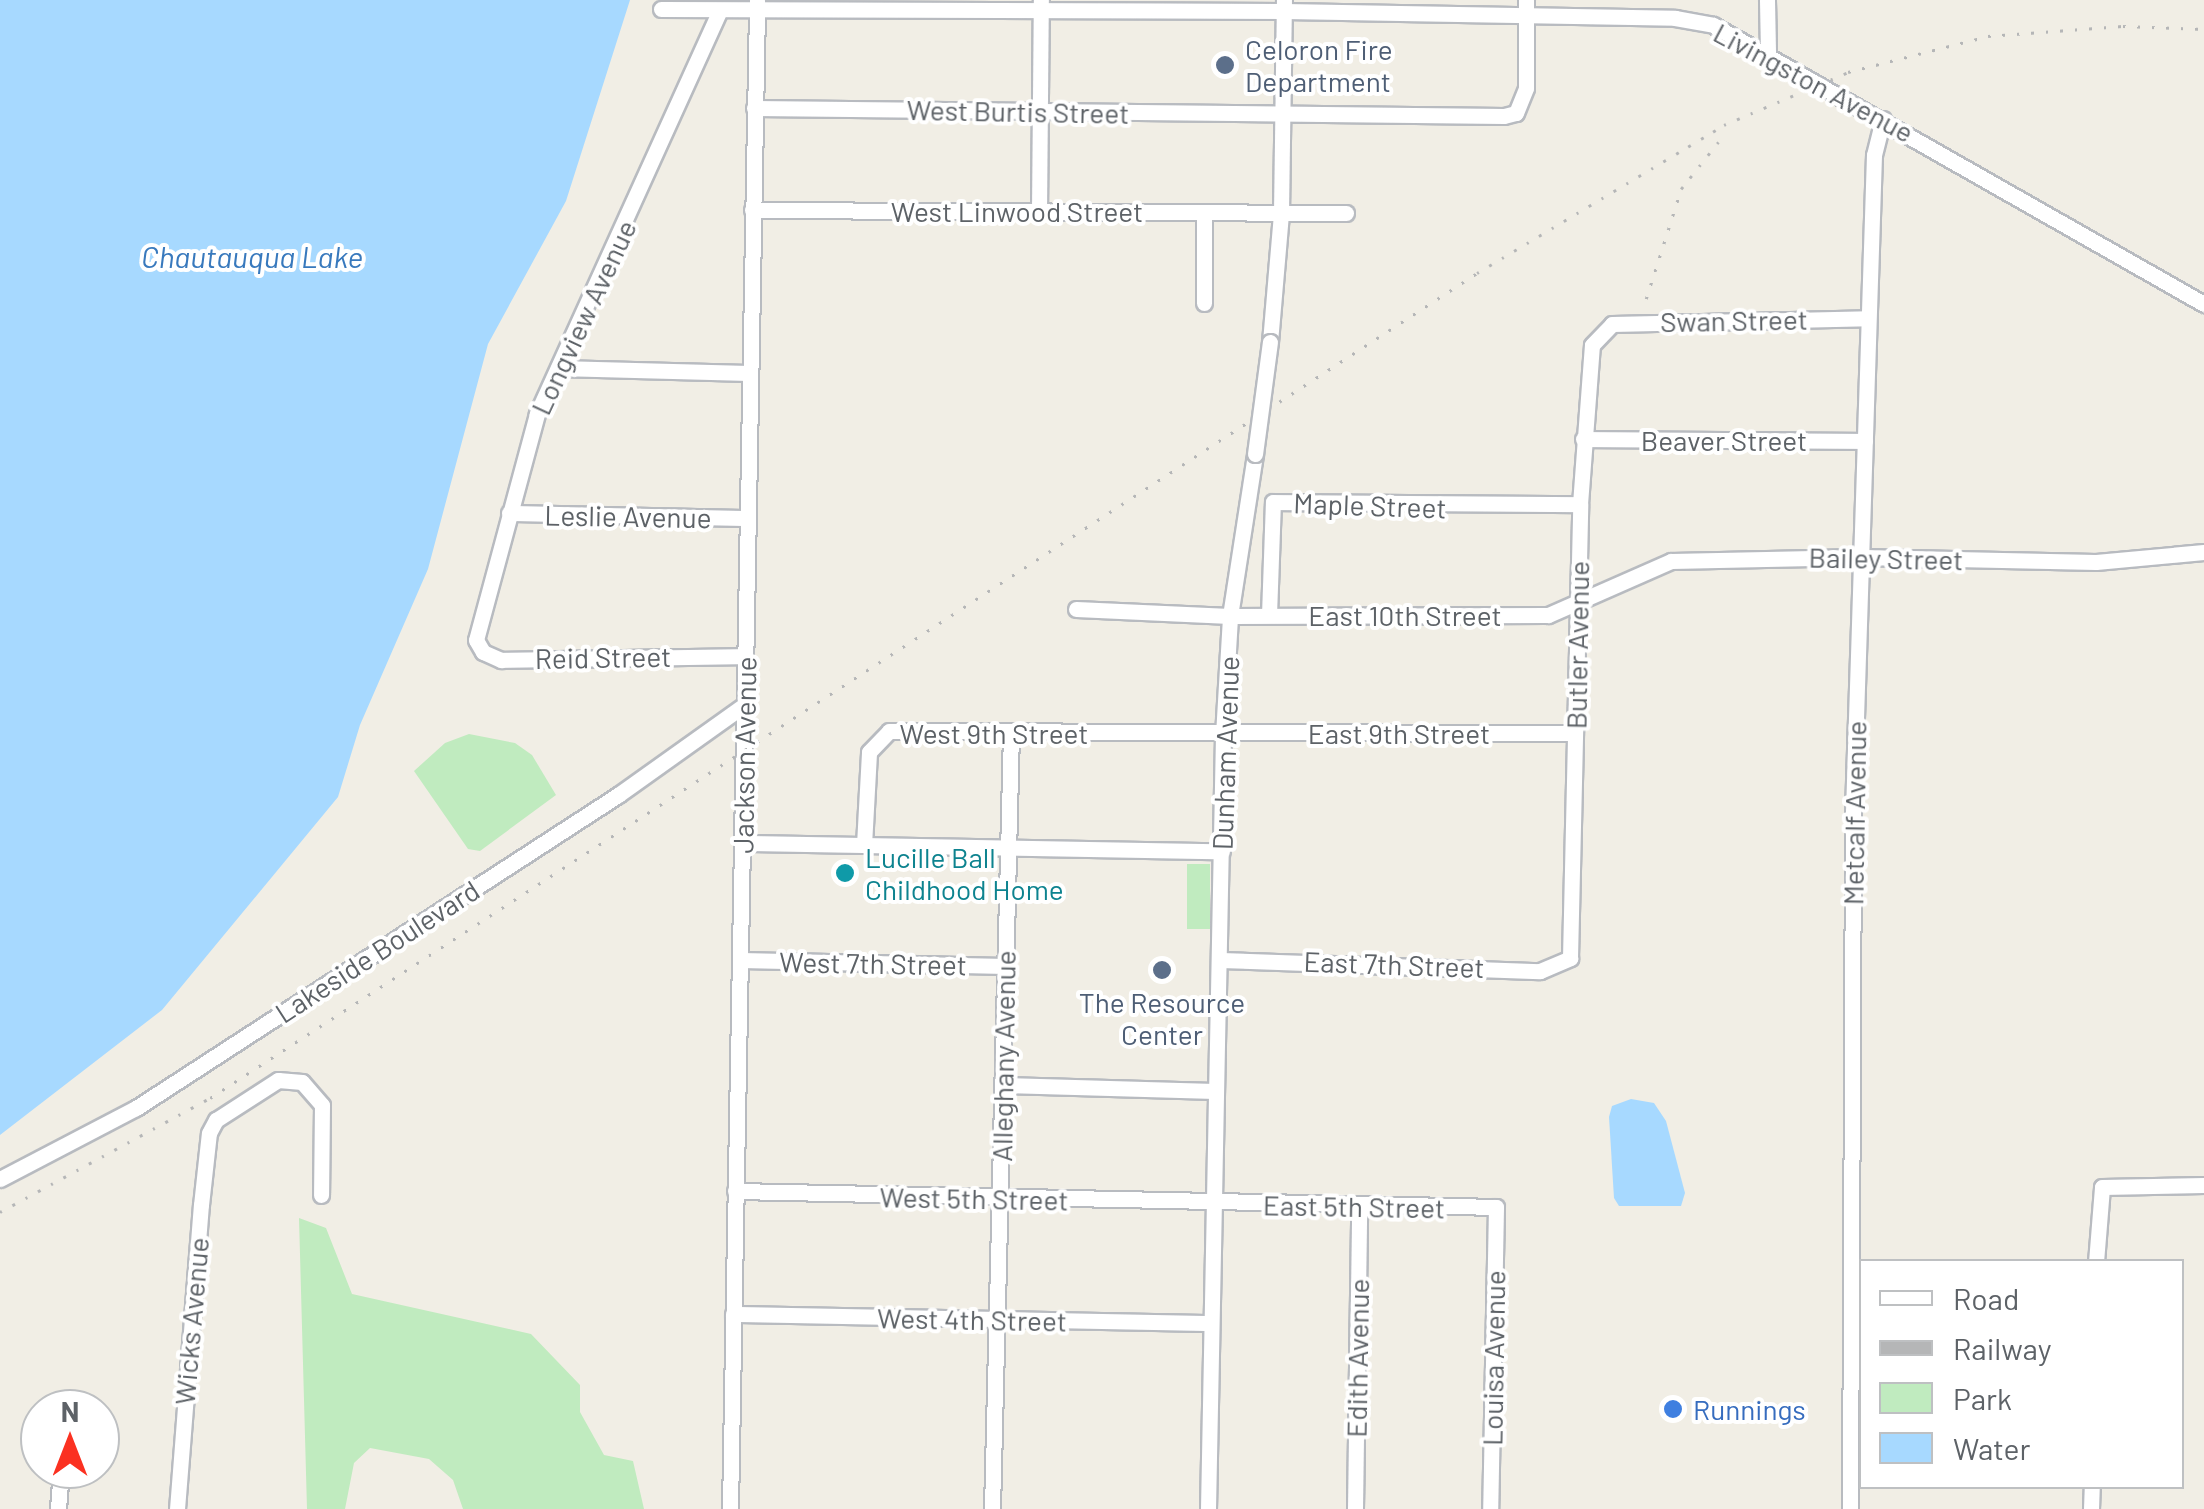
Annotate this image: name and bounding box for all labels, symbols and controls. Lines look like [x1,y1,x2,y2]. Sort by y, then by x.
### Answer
street label: Livingston Avenue [1708,15,1920,149]
place label: Celoron Fire Department [1245,32,1393,98]
marker: Celoron Fire Department [1214,54,1236,76]
street label: West Burtis Street [906,92,1130,130]
street label: West Linwood Street [891,194,1143,228]
street label: Longview Avenue [523,214,643,420]
water label: Chautauqua Lake [141,238,363,274]
street label: Swan Street [1660,302,1808,338]
street label: Beaver Street [1641,423,1807,457]
street label: Maple Street [1293,486,1447,524]
street label: Leslie Avenue [544,498,712,534]
street label: Bailey Street [1808,540,1964,576]
street label: Butler Avenue [1559,560,1595,730]
street label: East 10th Street [1308,598,1502,632]
street label: Reid Street [534,639,672,675]
street label: Dunham Avenue [1205,655,1245,851]
street label: Jackson Avenue [725,656,763,854]
street label: West 9th Street [899,716,1089,750]
street label: East 9th Street [1308,716,1490,750]
street label: Metcalf Avenue [1836,721,1872,905]
place label: Lucille Ball Childhood Home [865,840,1064,906]
marker: Lucille Ball Childhood Home [834,862,856,884]
street label: Lakeside Boulevard [269,873,485,1029]
street label: East 7th Street [1303,944,1485,984]
street label: West 7th Street [779,945,967,981]
street label: Alleghany Avenue [984,950,1022,1162]
marker: The Resource Center [1151,959,1173,981]
place label: The Resource Center [1079,985,1245,1051]
street label: West 5th Street [879,1180,1069,1216]
street label: East 5th Street [1263,1188,1445,1224]
street label: Wicks Avenue [167,1236,215,1406]
legend [1859,1259,2184,1489]
street label: Louisa Avenue [1475,1270,1511,1446]
street label: Edith Avenue [1339,1278,1375,1438]
text: Road [1953,1280,2019,1316]
street label: West 4th Street [877,1301,1067,1337]
text: Railway [1953,1330,2052,1366]
text: Park [1953,1380,2012,1416]
north arrow [20,1389,120,1489]
place label: Runnings [1693,1392,1806,1426]
text: N [61,1394,79,1428]
marker: Runnings [1662,1398,1684,1420]
text: Water [1953,1430,2031,1466]

